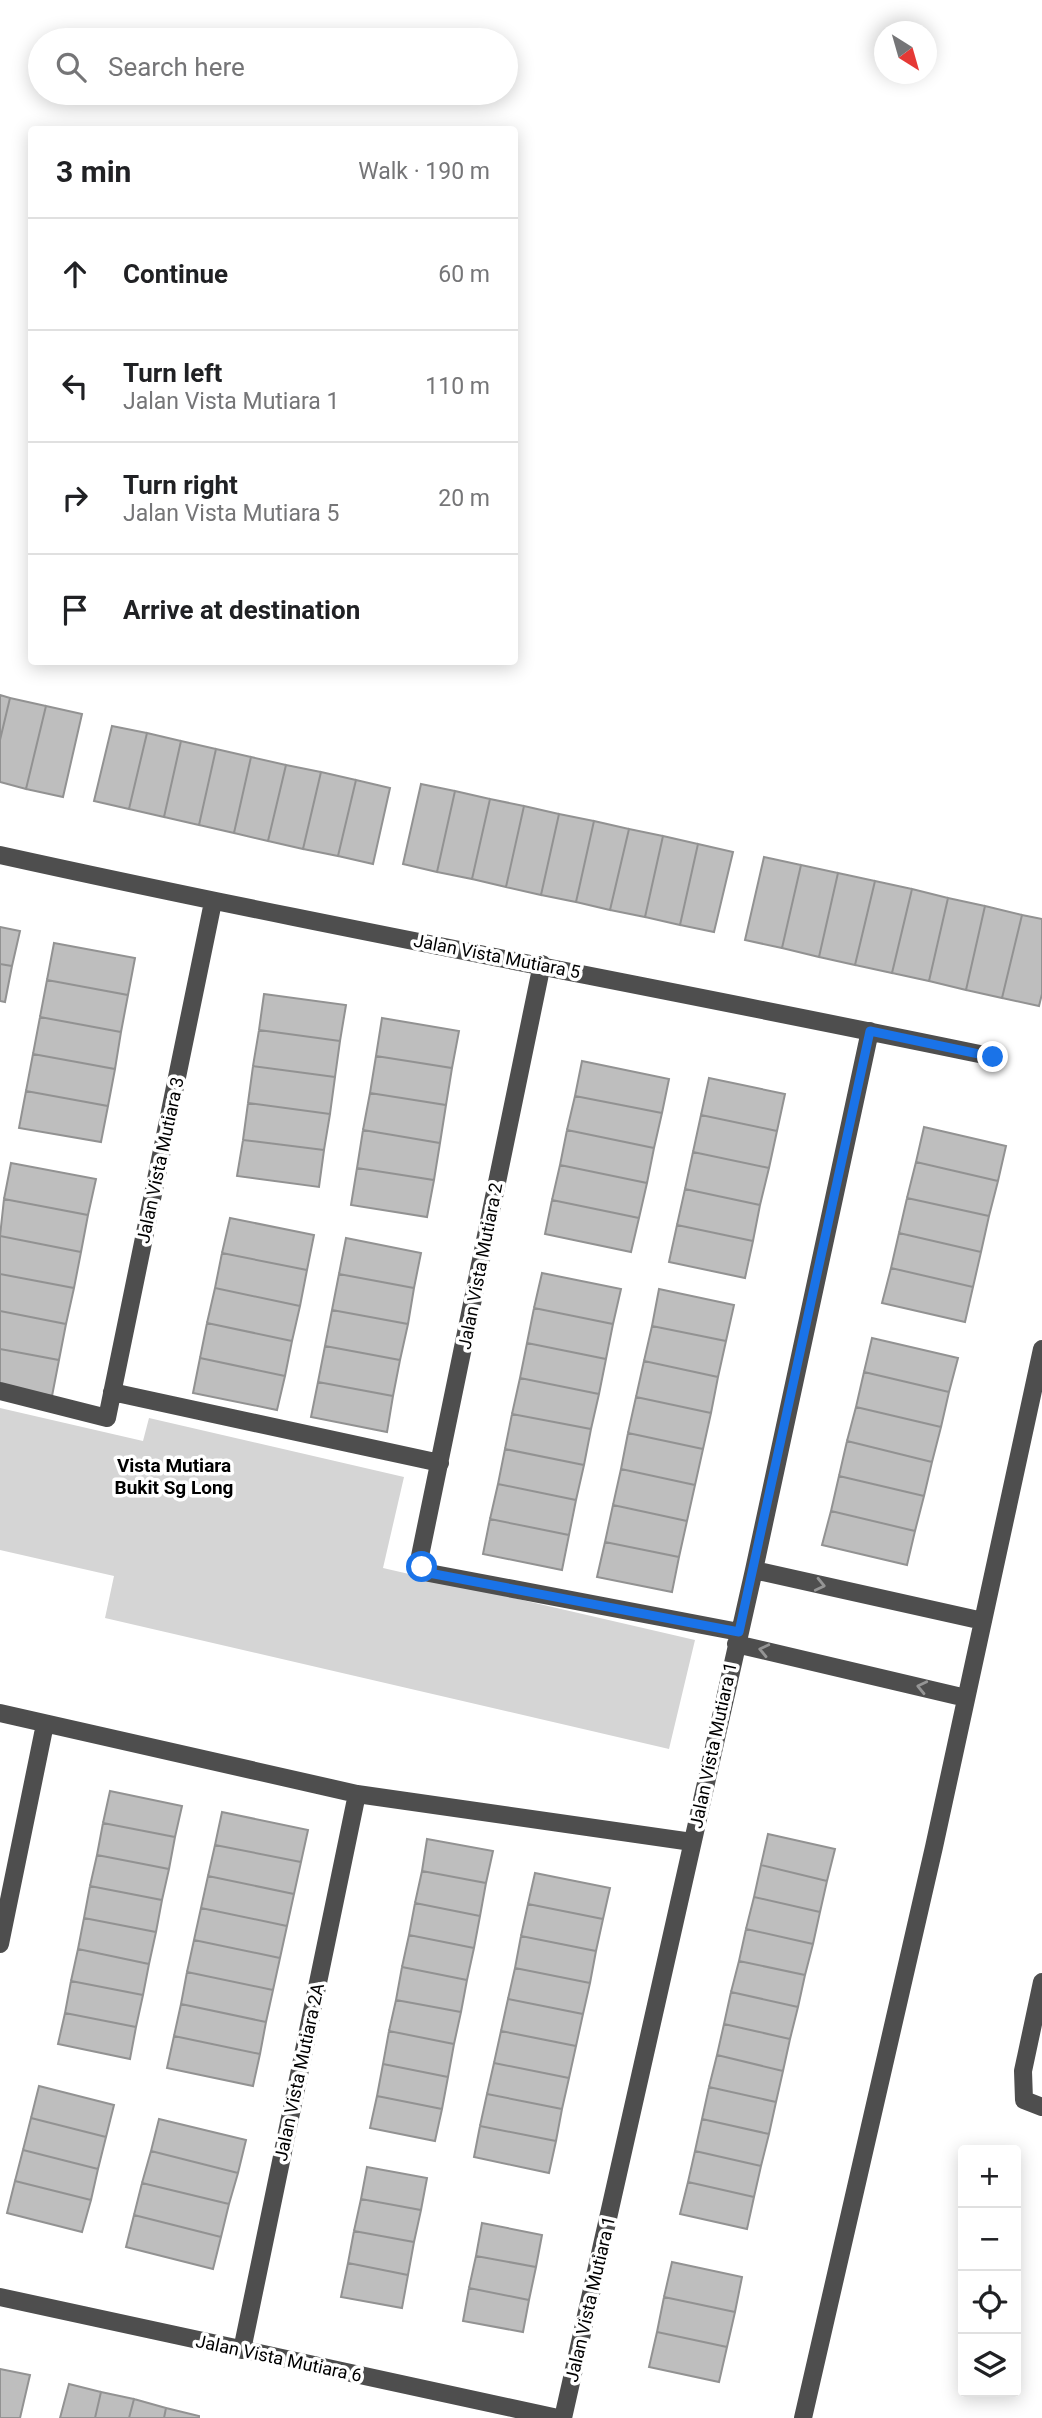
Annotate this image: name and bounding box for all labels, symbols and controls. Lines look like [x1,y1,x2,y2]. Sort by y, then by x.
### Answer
north arrow [874,21,937,84]
search box [28,28,518,105]
icon: search [52,48,90,86]
text: Search here [108,52,245,82]
text: 3 min [56,154,131,189]
text: Walk · 190 m [358,158,490,185]
icon: ahead [56,255,94,293]
text: Continue [123,259,228,289]
text: 60 m [438,261,490,288]
text: Turn left [123,358,222,388]
icon: left [56,367,94,405]
text: 110 m [425,373,490,400]
text: Jalan Vista Mutiara 1 [123,388,339,415]
text: Turn right [123,470,238,500]
icon: right [56,479,94,517]
text: 20 m [438,485,490,512]
text: Jalan Vista Mutiara 5 [123,500,339,527]
icon: arrive [56,591,94,629]
text: Arrive at destination [123,595,360,625]
street label: Jalan Vista Mutiara 5 [412,930,582,982]
route end [977,1041,1008,1072]
street label: Jalan Vista Mutiara 3 [132,1075,188,1245]
street label: Jalan Vista Mutiara 2 [454,1181,506,1351]
district label: Vista Mutiara Bukit Sg Long [115,1454,233,1499]
route start [406,1551,437,1582]
one-way arrow [814,1577,826,1591]
one-way arrow [758,1644,770,1658]
street label: Jalan Vista Mutiara 1 [685,1660,741,1830]
one-way arrow [916,1681,928,1695]
street label: Jalan Vista Mutiara 2A [270,1981,328,2163]
map controls [958,2145,1021,2397]
button: + [958,2145,1021,2208]
button: − [958,2208,1021,2271]
street label: Jalan Vista Mutiara 1 [561,2214,619,2384]
button: locate [958,2271,1021,2334]
street label: Jalan Vista Mutiara 6 [194,2330,364,2386]
button: layers [958,2334,1021,2397]

